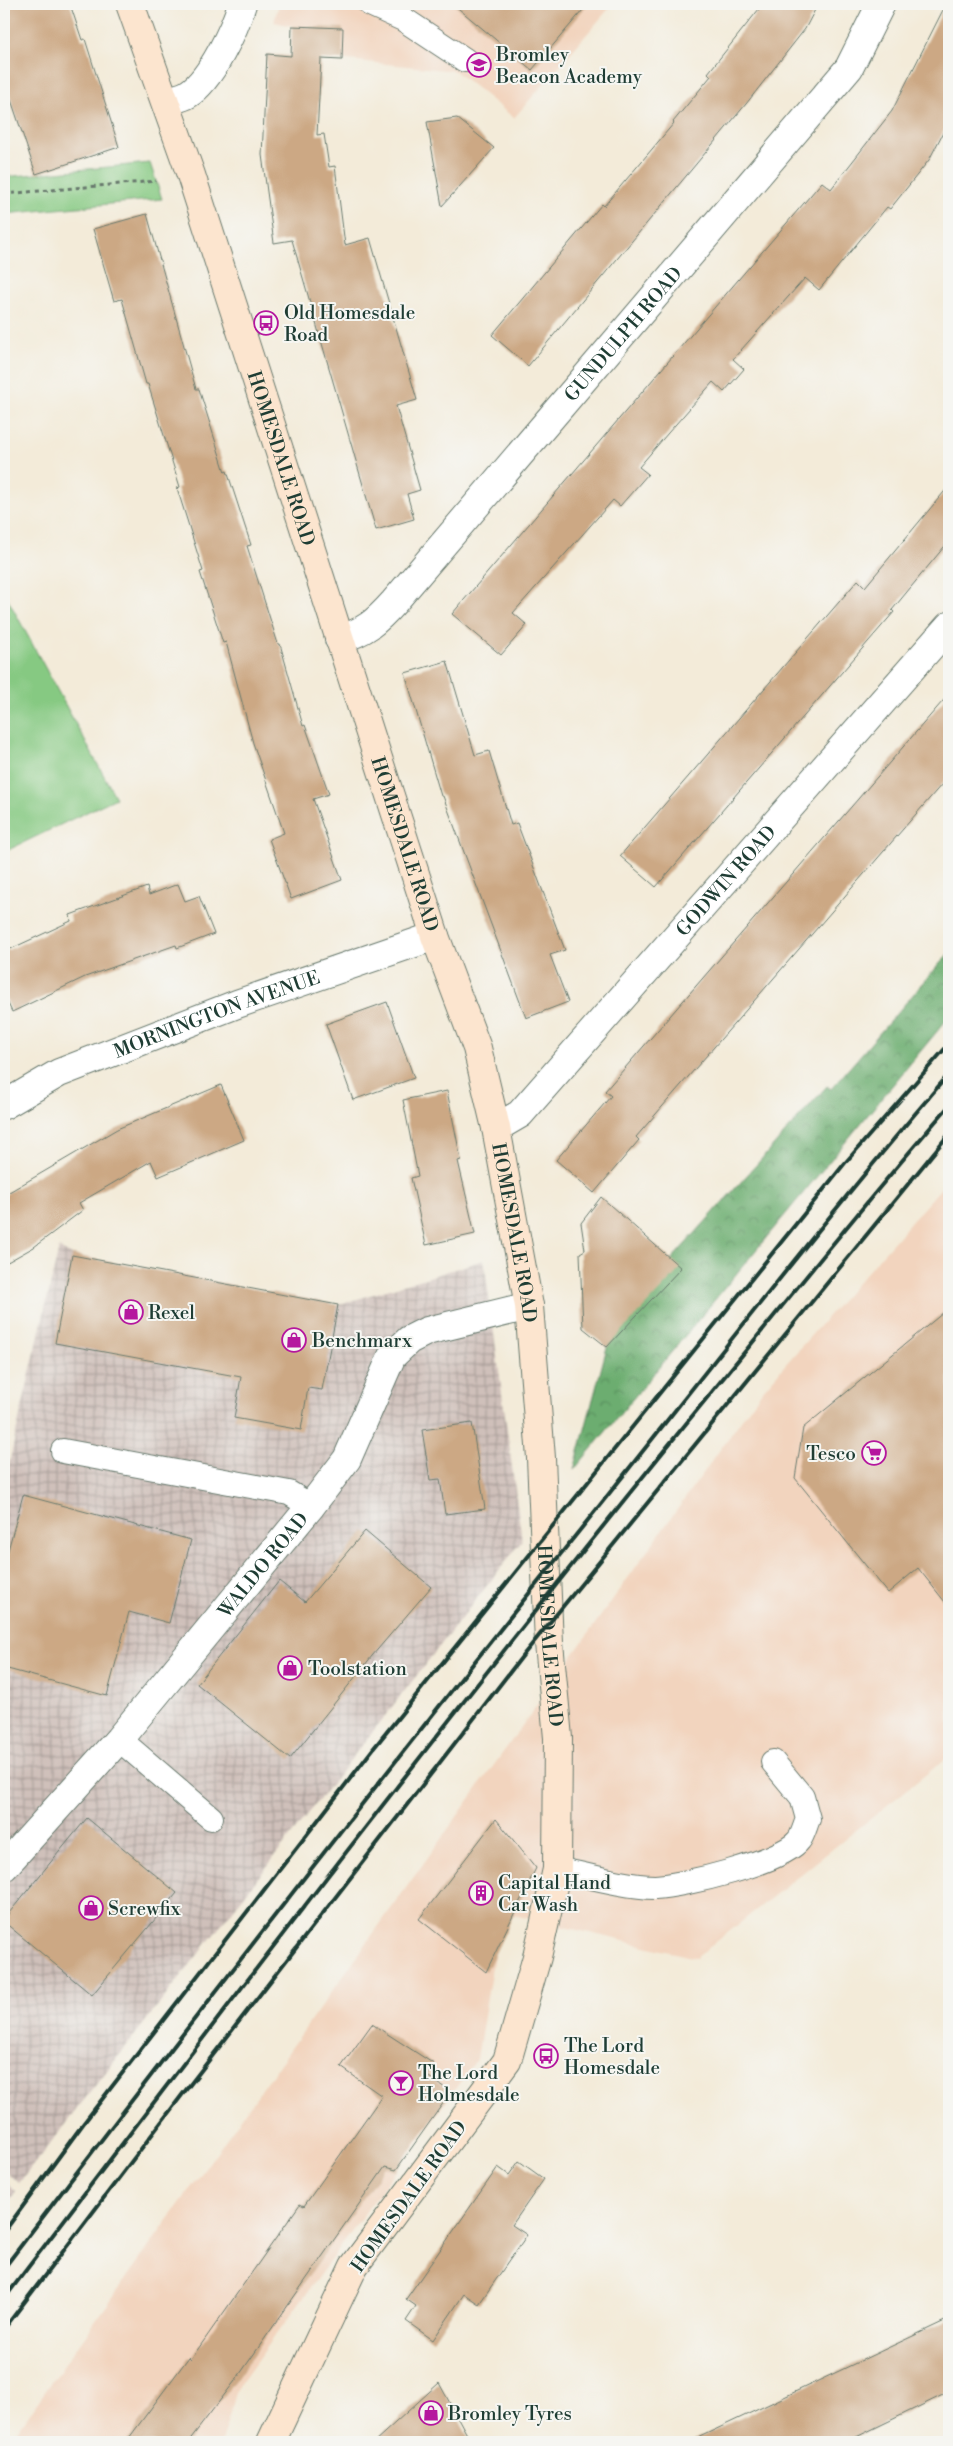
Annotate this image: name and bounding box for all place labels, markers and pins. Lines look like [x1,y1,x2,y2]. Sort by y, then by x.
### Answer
place label: Bromley Beacon Academy [495,43,643,89]
school or university icon: Bromley Beacon Academy [466,52,492,78]
place label: Old Homesdale Road [284,301,415,347]
bus stop icon: Old Homesdale Road [253,310,279,336]
shop icon: Rexel [118,1299,144,1325]
place label: Rexel [148,1301,195,1325]
shop icon: Benchmarx [281,1327,307,1353]
place label: Benchmarx [311,1329,412,1353]
supermarket icon: Tesco [861,1440,887,1466]
place label: Tesco [806,1442,856,1466]
shop icon: Toolstation [277,1655,303,1681]
place label: Toolstation [308,1657,407,1681]
place label: Capital Hand Car Wash [498,1871,611,1917]
building icon: Capital Hand Car Wash [468,1880,494,1906]
shop icon: Screwfix [78,1895,104,1921]
place label: Screwfix [108,1897,181,1921]
place label: The Lord Homesdale [564,2034,660,2080]
bus stop icon: The Lord Homesdale [533,2043,559,2069]
place label: The Lord Holmesdale [418,2061,520,2107]
bar icon: The Lord Holmesdale [388,2070,414,2096]
shop icon: Bromley Tyres [418,2400,444,2426]
place label: Bromley Tyres [447,2402,572,2426]

